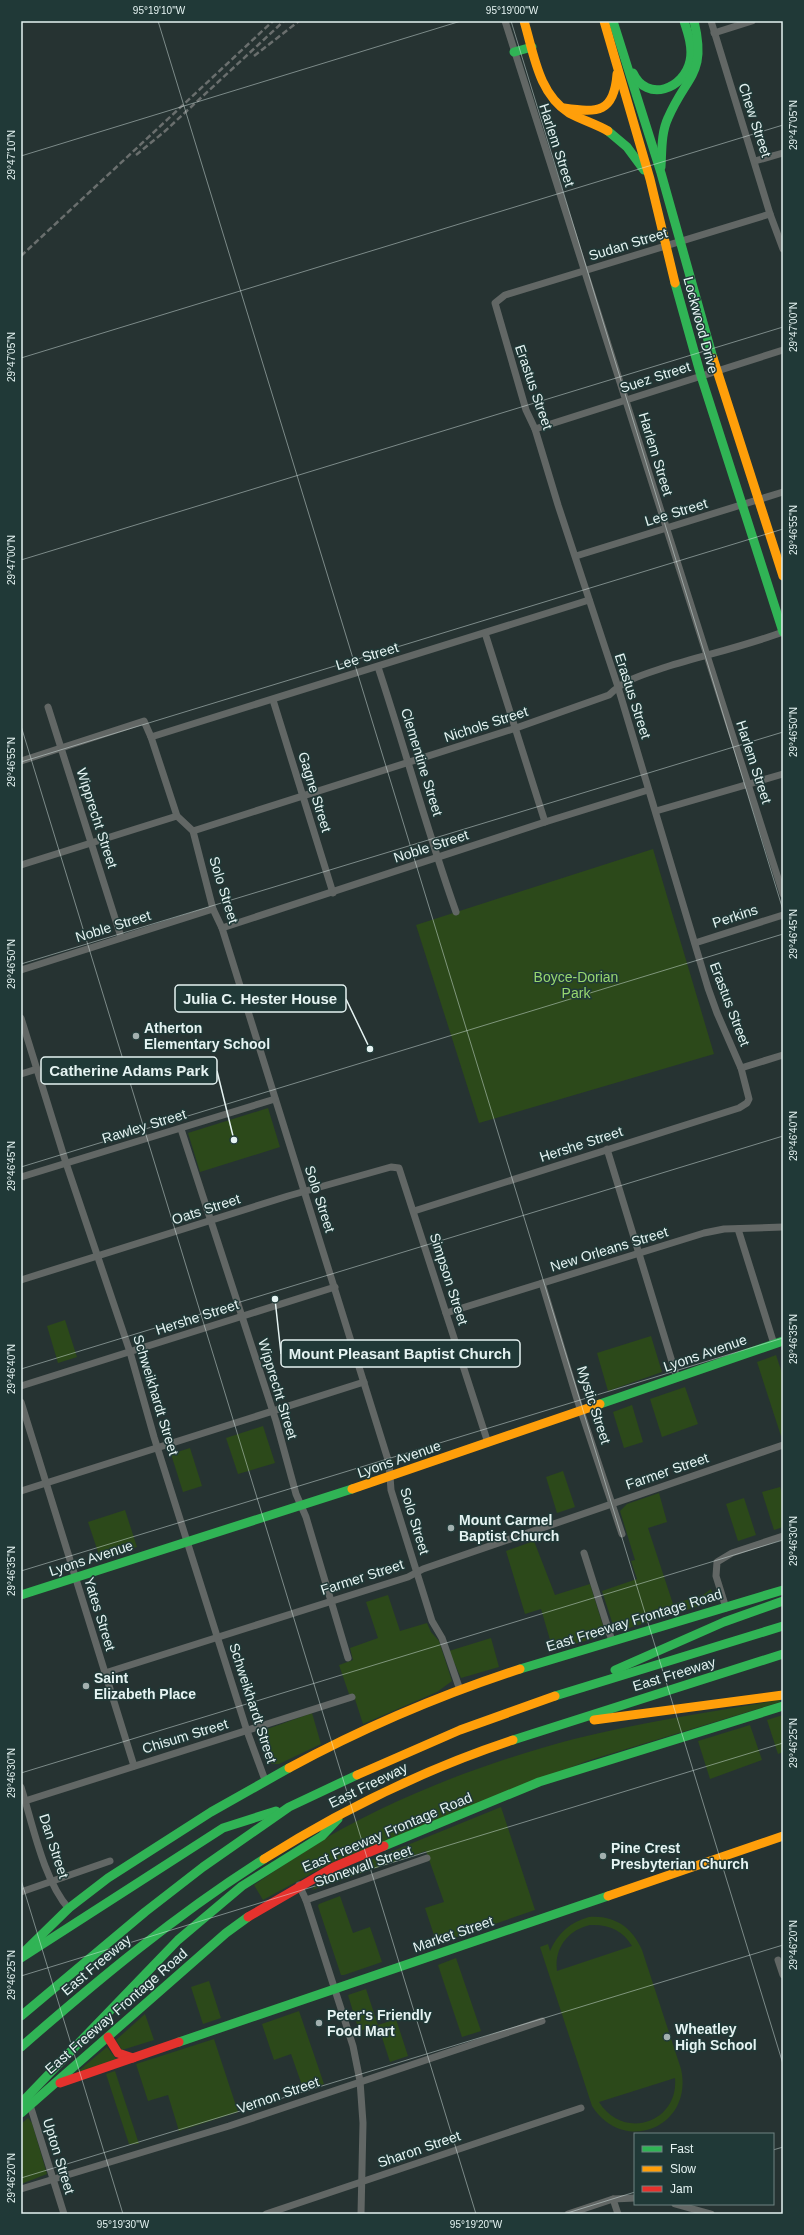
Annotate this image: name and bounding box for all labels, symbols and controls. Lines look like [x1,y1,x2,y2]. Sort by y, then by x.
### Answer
text: 95°19'10"W [133,5,186,16]
text: 95°19'00"W [486,5,539,16]
street label: Chew Street [735,81,775,159]
text: 29°47'05"N [788,100,799,150]
street label: Harlem Street [536,101,578,189]
text: 29°47'10"N [6,130,17,180]
street label: Sudan Street [587,224,670,264]
street label: Lockwood Drive [680,275,722,375]
text: 29°47'00"N [788,302,799,352]
text: 29°47'05"N [6,332,17,382]
street label: Erastus Street [512,342,556,432]
street label: Suez Street [618,358,692,396]
street label: Harlem Street [636,410,676,498]
street label: Lee Street [643,495,709,529]
text: 29°46'55"N [788,505,799,555]
text: 29°47'00"N [6,535,17,585]
street label: Lee Street [334,639,400,673]
street label: Erastus Street [612,651,654,741]
street label: Nichols Street [442,703,530,745]
street label: Clementine Street [398,706,446,818]
text: 29°46'50"N [788,707,799,757]
street label: Harlem Street [733,718,775,806]
text: 29°46'55"N [6,737,17,787]
street label: Gagne Street [295,750,335,834]
street label: Wipprecht Street [73,766,121,870]
street label: Noble Street [392,826,471,866]
street label: Solo Street [206,855,242,926]
street label: Perkins [710,901,760,931]
street label: Noble Street [73,907,153,945]
text: 29°46'45"N [788,909,799,959]
text: 29°46'50"N [6,939,17,989]
street label: Erastus Street [707,960,753,1048]
park label: Boyce-Dorian Park [534,969,618,1001]
callout: Julia C. Hester House [175,985,346,1012]
text: Julia C. Hester House [183,990,337,1007]
place label: Atherton Elementary School [144,1020,270,1052]
marker: Atherton Elementary School [131,1031,141,1041]
callout: Catherine Adams Park [41,1057,217,1084]
text: Catherine Adams Park [49,1062,209,1079]
street label: Rawley Street [100,1106,188,1146]
text: 29°46'40"N [788,1111,799,1161]
street label: Hershe Street [537,1123,625,1165]
text: 29°46'45"N [6,1141,17,1191]
street label: Solo Street [302,1164,338,1235]
street label: Oats Street [170,1190,242,1228]
street label: New Orleans Street [548,1223,670,1275]
street label: Simpson Street [427,1231,471,1327]
street label: Hershe Street [153,1296,241,1338]
text: 29°46'35"N [788,1314,799,1364]
street label: Lyons Avenue [661,1331,749,1375]
street label: Schweikhardt Street [130,1333,182,1457]
street label: Wipprecht Street [255,1337,301,1441]
callout: Mount Pleasant Baptist Church [281,1340,520,1367]
text: 29°46'40"N [6,1344,17,1394]
text: Mount Pleasant Baptist Church [289,1345,511,1362]
street label: Mystic Street [574,1364,614,1446]
street label: Lyons Avenue [355,1437,443,1481]
street label: Farmer Street [624,1449,711,1493]
street label: Solo Street [397,1486,433,1557]
place label: Mount Carmel Baptist Church [459,1512,559,1544]
text: 29°46'30"N [788,1516,799,1566]
marker: Mount Carmel Baptist Church [446,1523,456,1533]
street label: Lyons Avenue [47,1537,135,1579]
text: 29°46'35"N [6,1546,17,1596]
street label: Farmer Street [318,1556,406,1598]
street label: Yates Street [81,1575,119,1653]
street label: East Freeway Frontage Road [544,1586,724,1654]
street label: Schweikhardt Street [226,1641,280,1765]
street label: East Freeway [631,1654,717,1694]
place label: Saint Elizabeth Place [94,1670,196,1702]
marker: Saint Elizabeth Place [81,1681,91,1691]
street label: Chisum Street [140,1715,230,1757]
text: 29°46'25"N [788,1718,799,1768]
text: 29°46'30"N [6,1748,17,1798]
street label: East Freeway [326,1759,410,1811]
street label: East Freeway Frontage Road [300,1789,474,1875]
street label: Dan Street [36,1812,72,1880]
place label: Pine Crest Presbyterian Church [611,1840,749,1872]
street label: Stonewall Street [312,1842,414,1890]
marker: Pine Crest Presbyterian Church [598,1851,608,1861]
street label: Market Street [411,1913,495,1955]
text: 29°46'20"N [788,1920,799,1970]
street label: East Freeway [58,1931,134,1999]
street label: East Freeway Frontage Road [42,1945,190,2077]
text: 29°46'25"N [6,1950,17,2000]
place label: Peter's Friendly Food Mart [327,2007,432,2039]
marker: Peter's Friendly Food Mart [314,2018,324,2028]
place label: Wheatley High School [675,2021,757,2053]
marker: Wheatley High School [662,2032,672,2042]
street label: Vernon Street [235,2073,321,2117]
street label: Upton Street [40,2116,78,2196]
street label: Sharon Street [376,2127,463,2171]
legend [634,2133,774,2205]
text: Fast [670,2142,694,2156]
text: 29°46'20"N [6,2153,17,2203]
text: Slow [670,2162,696,2176]
text: Jam [670,2182,693,2196]
text: 95°19'30"W [97,2219,150,2230]
text: 95°19'20"W [450,2219,503,2230]

